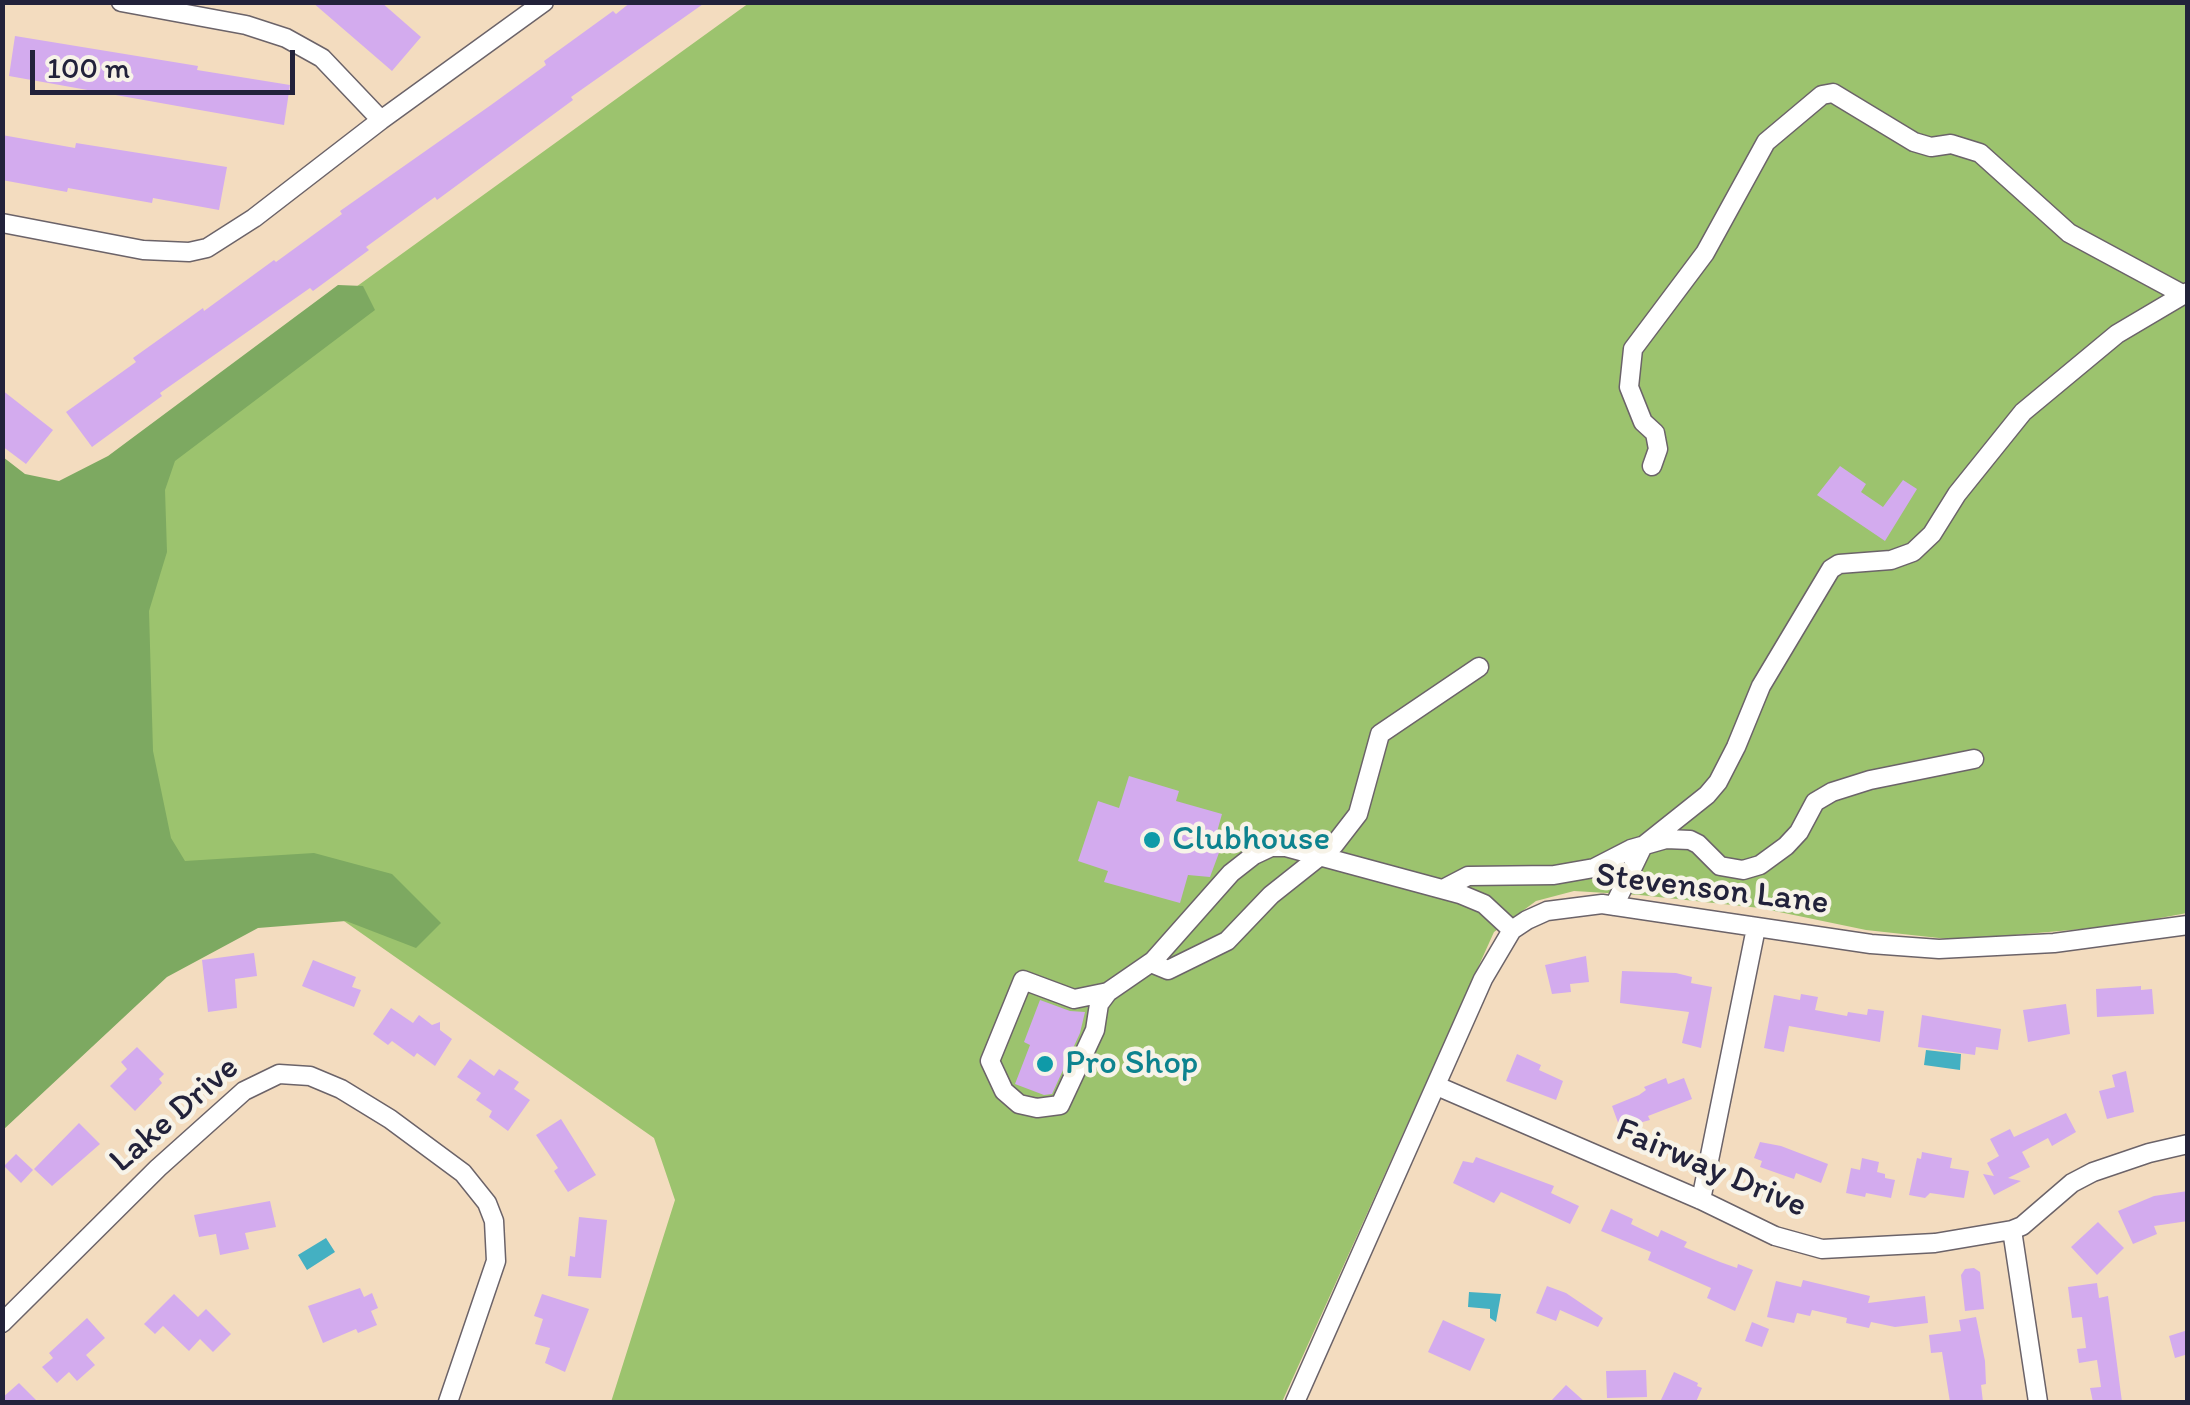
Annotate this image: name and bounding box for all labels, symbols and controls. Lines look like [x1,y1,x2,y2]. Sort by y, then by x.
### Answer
scale bar [35,30,300,92]
text: 100 m [47,49,130,86]
place label: Clubhouse [1172,819,1330,861]
marker: Clubhouse [1141,829,1163,851]
street label: Stevenson Lane [1593,855,1831,925]
place label: Pro Shop [1065,1043,1198,1085]
street label: Lake Drive [102,1048,248,1182]
marker: Pro Shop [1034,1053,1056,1075]
street label: Fairway Drive [1609,1110,1813,1228]

